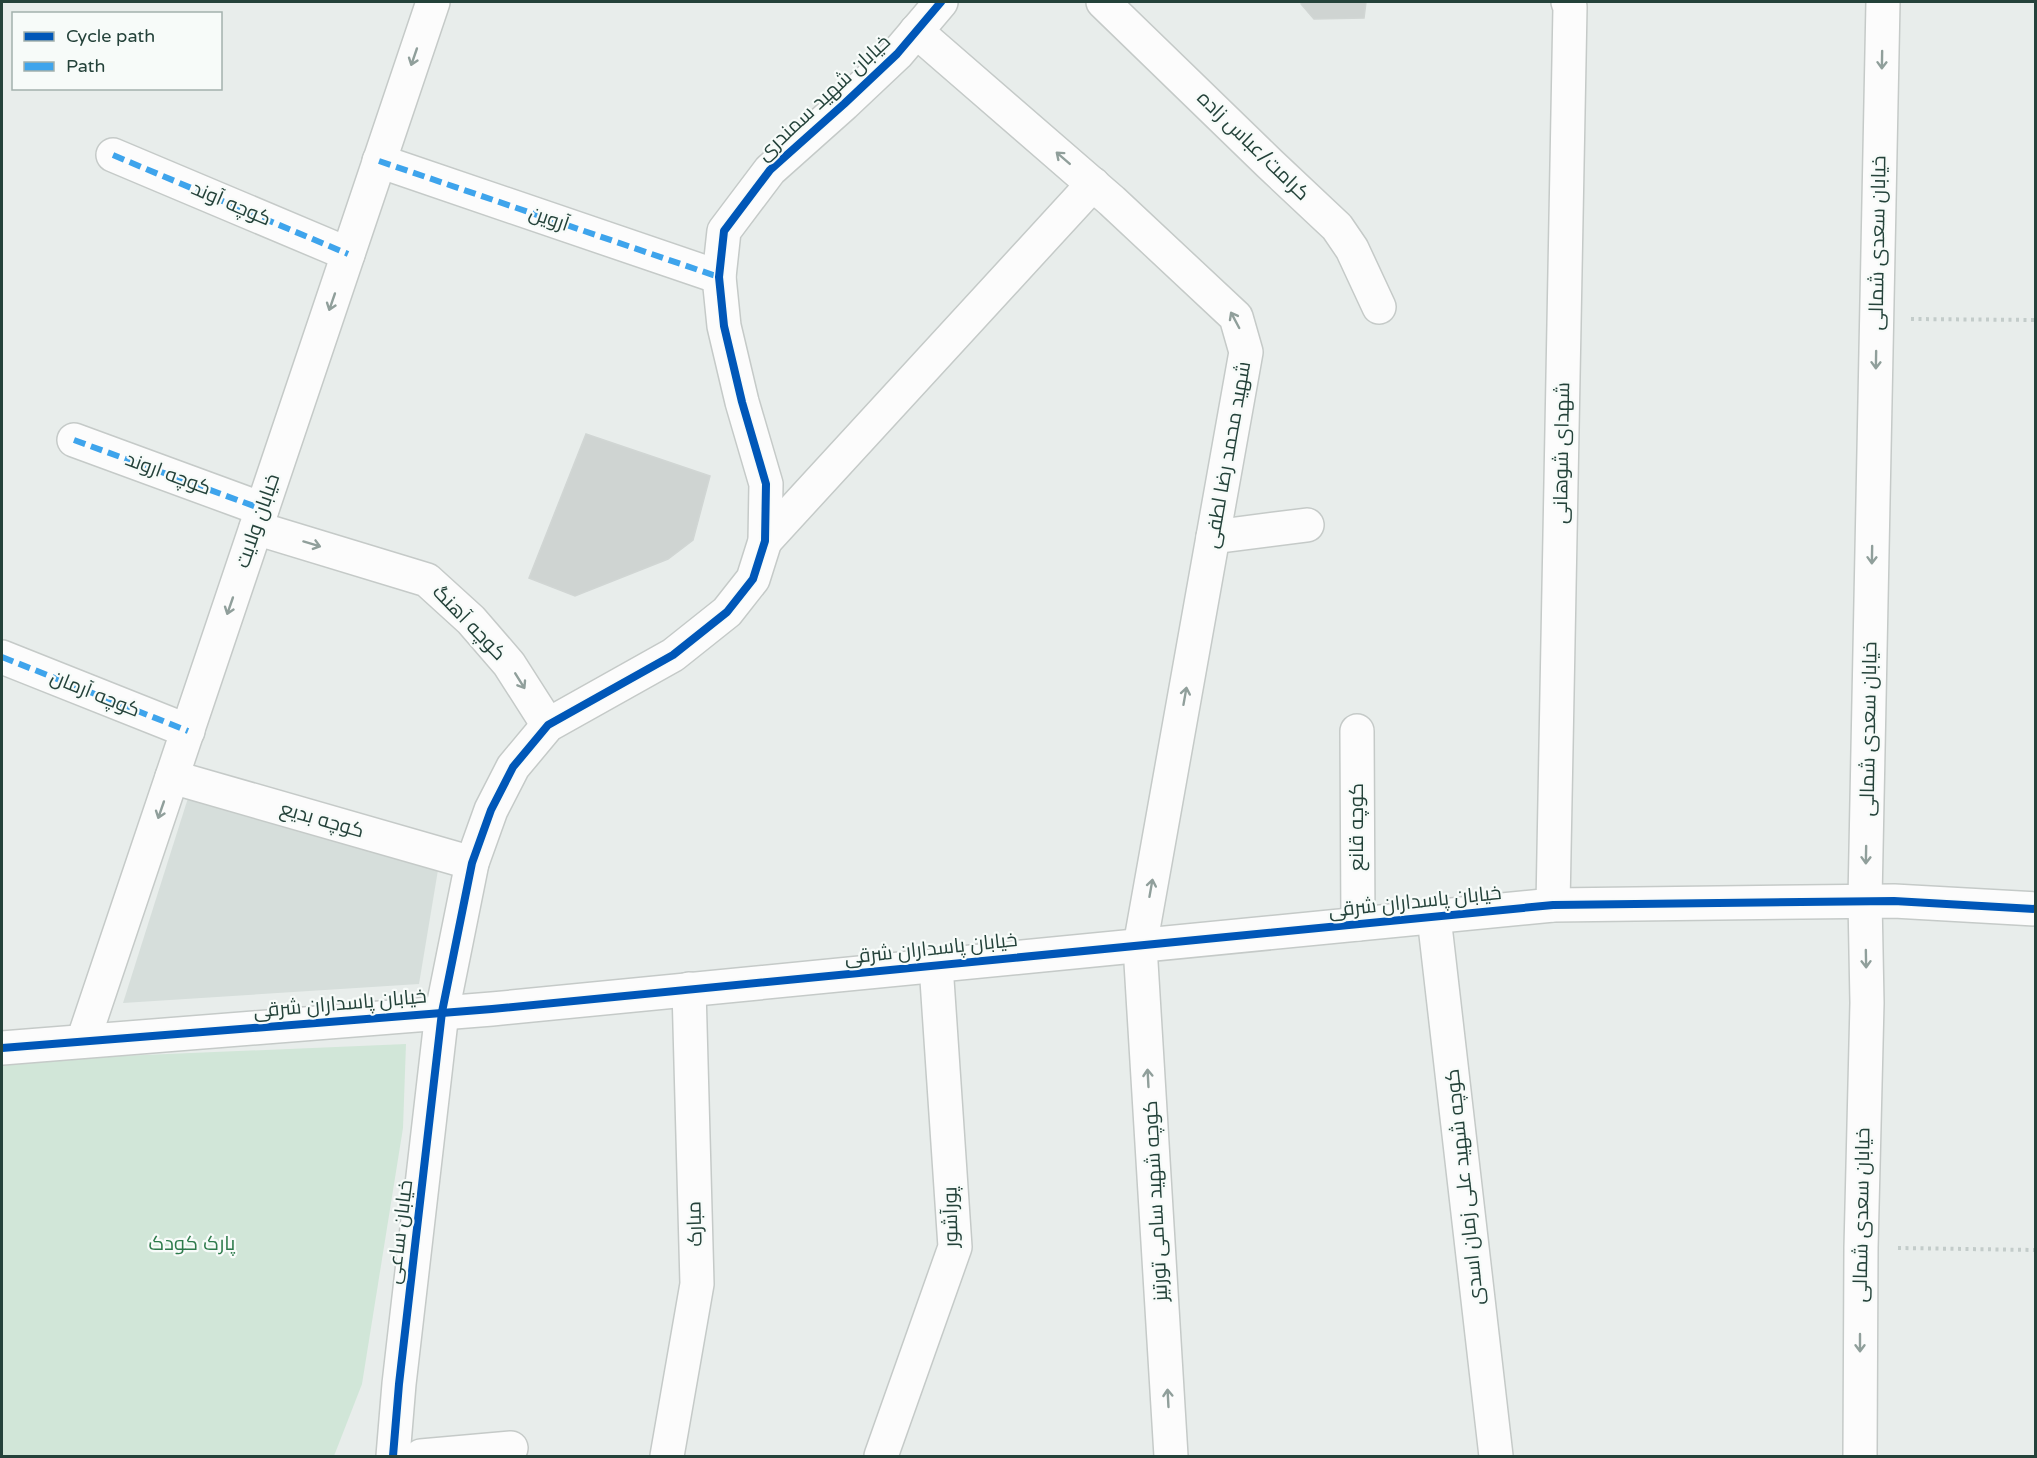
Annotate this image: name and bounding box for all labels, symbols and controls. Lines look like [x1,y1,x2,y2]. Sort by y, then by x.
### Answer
legend [12,12,222,90]
text: Cycle path [66,25,155,47]
street label: خیابان شهید سمندری [752,30,896,166]
one-way arrow [408,47,419,66]
one-way arrow [1876,49,1887,69]
text: Path [66,55,105,77]
street label: کرامت/عباس زاده [1192,86,1314,206]
one-way arrow [1056,151,1071,165]
street label: خیابان سعدی شمالی [1864,155,1892,331]
street label: کوچه آوند [188,176,274,232]
street label: آروین [526,201,573,237]
one-way arrow [326,292,337,310]
one-way arrow [1229,312,1241,329]
one-way arrow [1871,349,1882,369]
street label: شهید محمد رضا لطفی [1200,360,1256,550]
street label: شهدای شوهانی [1549,382,1575,524]
street label: کوچه اروند [122,447,214,501]
street label: خیابان ولایت [231,471,285,571]
one-way arrow [302,539,321,550]
one-way arrow [1867,544,1878,564]
street label: کوچه آهنگ [427,580,511,666]
one-way arrow [224,596,235,615]
street label: خیابان سعدی شمالی [1855,641,1883,817]
street label: کوچه آرمان [47,665,143,723]
one-way arrow [514,672,526,689]
one-way arrow [1180,687,1191,706]
street label: کوچه قانع [1345,783,1370,871]
street label: کوچه بدیع [277,797,367,844]
one-way arrow [154,800,165,819]
one-way arrow [1861,844,1872,864]
one-way arrow [1145,879,1156,898]
street label: خیابان پاسداران شرقی [1327,881,1503,923]
street label: خیابان پاسداران شرقی [843,928,1019,970]
one-way arrow [1860,948,1872,968]
street label: خیابان پاسداران شرقی [252,984,428,1024]
one-way arrow [1143,1068,1154,1088]
street label: کوچه شهید علی زمان اسدی [1441,1068,1489,1306]
street label: کوچه شهید سامی تورتیز [1139,1100,1173,1303]
street label: خیابان سعدی شمالی [1848,1127,1876,1303]
street label: خیابان ساعی [382,1179,418,1285]
street label: پورآشور [938,1186,964,1249]
street label: مبارک [682,1201,708,1247]
park label: پارک کودک [149,1232,236,1256]
one-way arrow [1854,1332,1866,1352]
one-way arrow [1162,1389,1173,1409]

